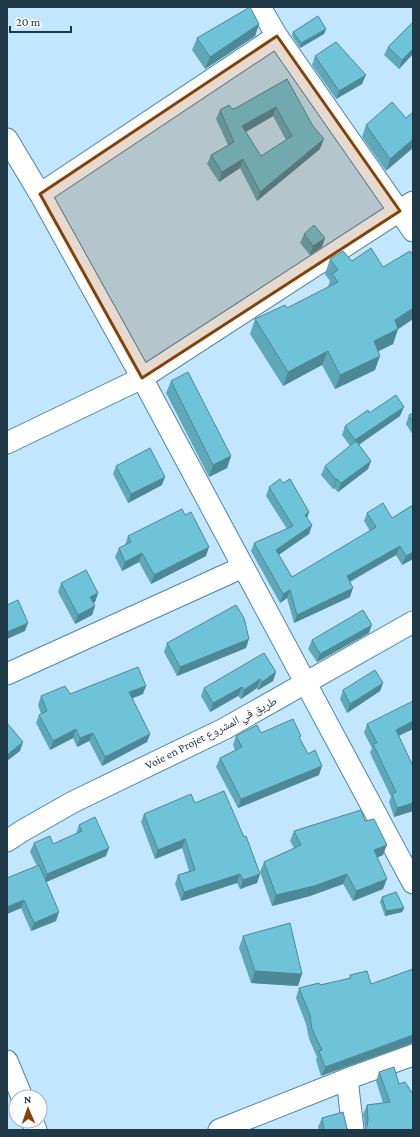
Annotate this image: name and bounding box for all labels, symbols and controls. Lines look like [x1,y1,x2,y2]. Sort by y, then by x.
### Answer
scale bar [10,8,71,34]
text: 20 m [16,15,41,29]
street label: Voie en Projet طريق في المشروع [143,694,281,775]
north arrow [8,1089,48,1129]
text: N [24,1093,32,1105]

